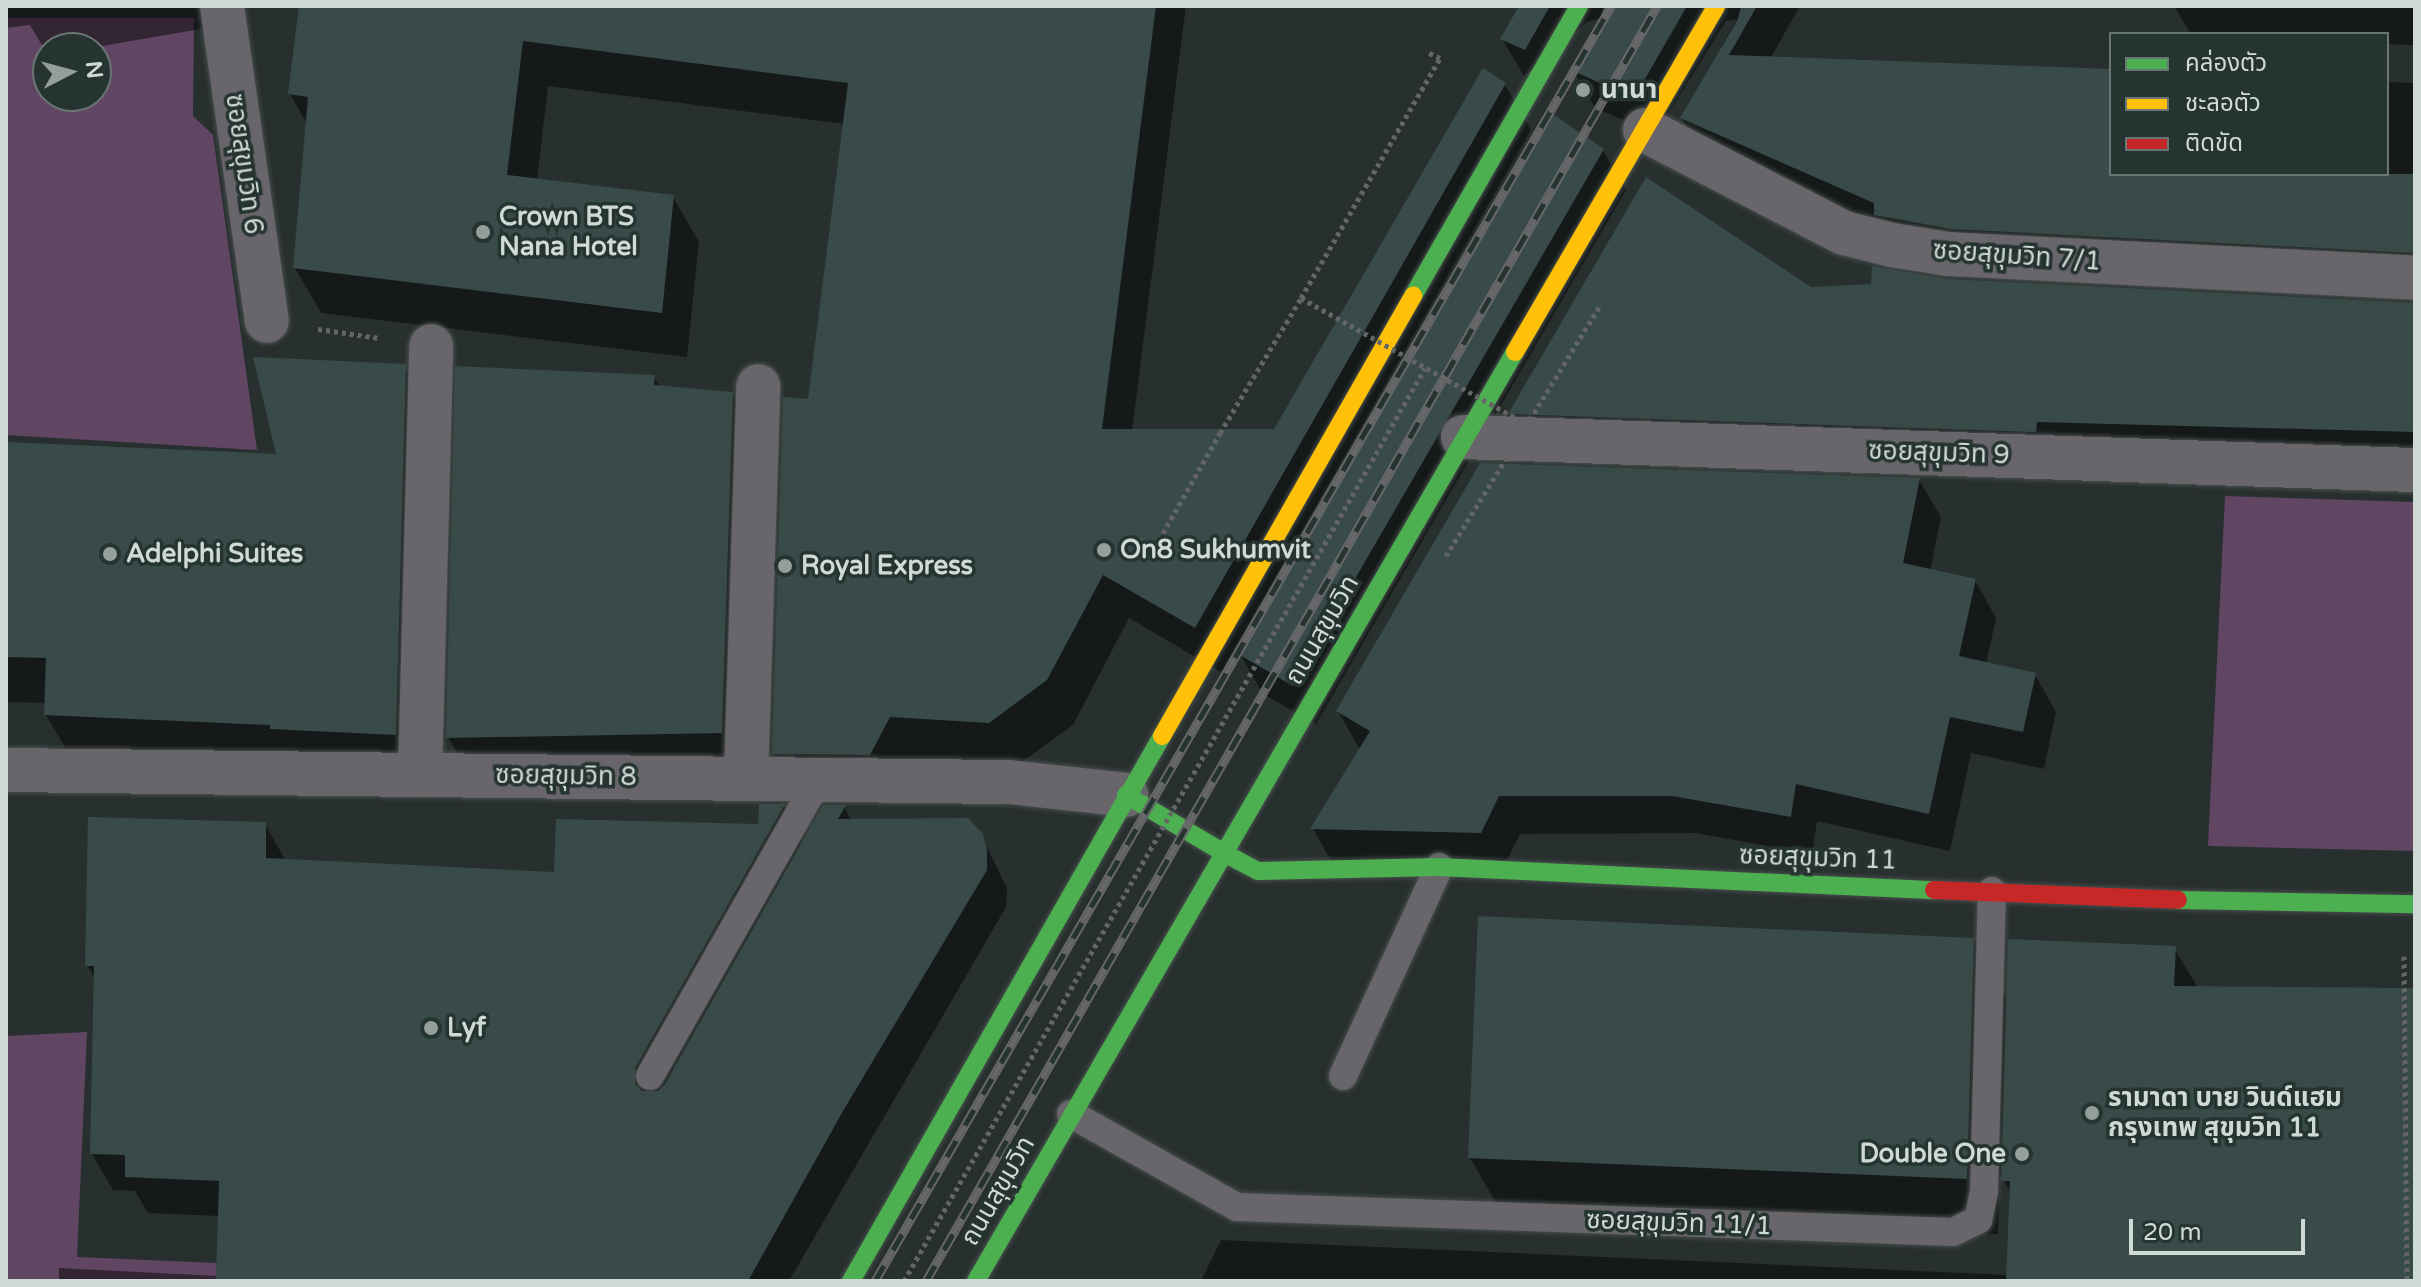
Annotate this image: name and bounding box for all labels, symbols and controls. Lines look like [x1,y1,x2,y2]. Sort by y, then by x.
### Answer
north arrow [32,32,112,112]
legend [2109,32,2389,176]
text: คล่องตัว [2185,49,2267,78]
text: N [80,60,108,80]
place label: นานา [1601,74,1657,106]
marker: นานา [1572,79,1594,101]
text: ชะลอตัว [2185,89,2261,118]
street label: ซอยสุขุมวิท 6 [219,92,269,236]
text: ติดขัด [2185,129,2243,158]
place label: Crown BTS Nana Hotel [499,201,638,262]
marker: Crown BTS Nana Hotel [474,223,492,241]
street label: ซอยสุขุมวิท 7/1 [1932,235,2102,277]
street label: ซอยสุขุมวิท 9 [1868,435,2010,471]
place label: On8 Sukhumvit [1120,534,1311,566]
place label: Adelphi Suites [126,538,303,570]
marker: On8 Sukhumvit [1095,541,1113,559]
marker: Adelphi Suites [101,545,119,563]
place label: Royal Express [801,550,973,582]
marker: Royal Express [776,557,794,575]
street label: ถนนสุขุมวิท [1278,570,1366,690]
street label: ซอยสุขุมวิท 8 [495,759,637,793]
street label: ซอยสุขุมวิท 11 [1739,840,1897,876]
place label: Lyf [447,1012,486,1044]
marker: Lyf [422,1019,440,1037]
place label: รามาดา บาย วินด์แฮม กรุงเทพ สุขุมวิท 11 [2108,1082,2342,1144]
marker: รามาดา บาย วินด์แฮม กรุงเทพ สุขุมวิท 11 [2083,1104,2101,1122]
street label: ถนนสุขุมวิท [954,1131,1042,1251]
place label: Double One [1860,1138,2006,1170]
marker: Double One [2013,1145,2031,1163]
scale bar [2133,1203,2309,1253]
street label: ซอยสุขุมวิท 11/1 [1586,1204,1772,1242]
text: 20 m [2143,1218,2201,1247]

